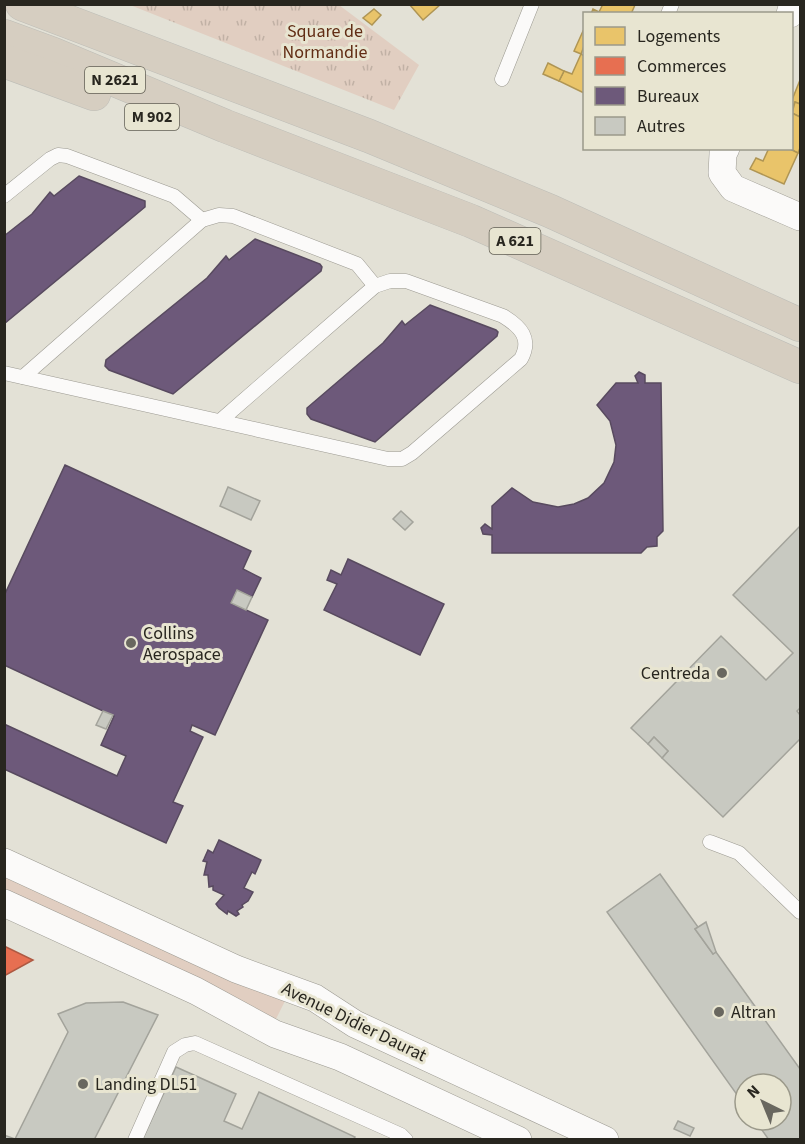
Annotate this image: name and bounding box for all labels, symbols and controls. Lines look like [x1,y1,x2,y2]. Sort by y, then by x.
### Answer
legend [583,12,793,150]
park label: Square de Normandie [283,19,367,65]
text: Logements [637,24,720,49]
text: Commerces [637,54,726,79]
road number: N 2621 [85,67,145,93]
text: Bureaux [637,84,699,109]
road number: M 902 [125,104,179,130]
text: Autres [637,114,685,139]
road number: A 621 [490,228,540,254]
place label: Collins Aerospace [143,621,221,667]
marker: Collins Aerospace [124,636,138,650]
place label: Centreda [641,661,710,686]
marker: Centreda [715,666,729,680]
street label: Avenue Didier Daurat [277,976,431,1068]
place label: Altran [731,1000,776,1025]
marker: Altran [712,1005,726,1019]
place label: Landing DL51 [95,1072,197,1097]
north arrow [733,1072,793,1132]
marker: Landing DL51 [76,1077,90,1091]
text: N [742,1080,765,1103]

